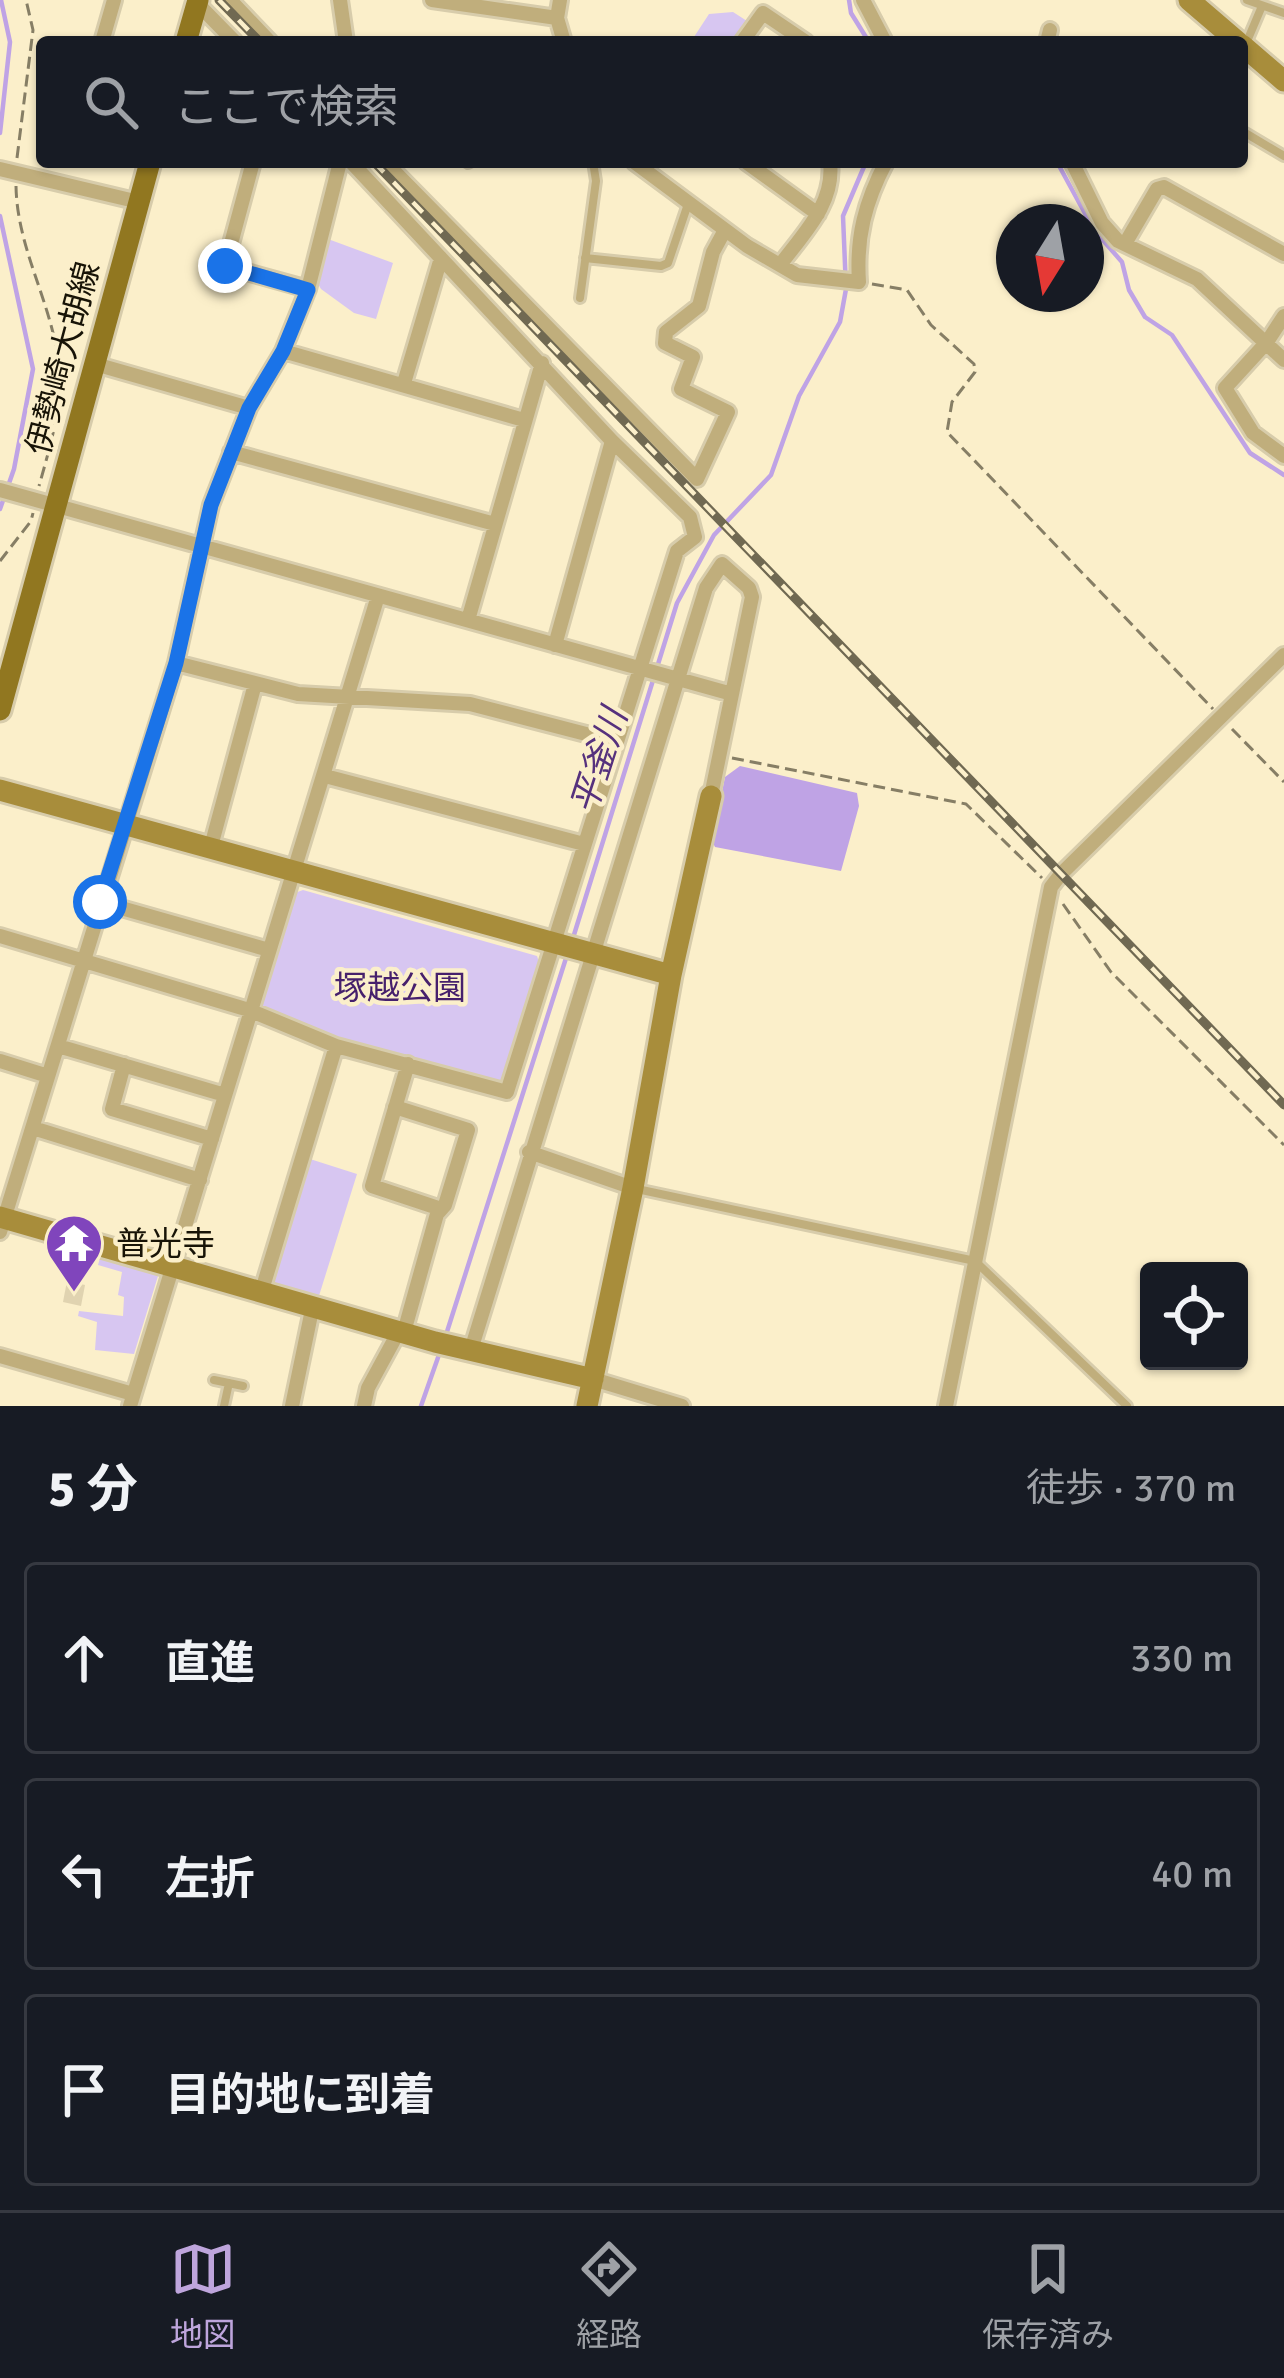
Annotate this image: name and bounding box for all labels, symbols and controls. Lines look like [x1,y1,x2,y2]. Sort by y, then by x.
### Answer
search box [36,36,1248,168]
icon: search [78,69,144,135]
text: ここで検索 [174,80,399,135]
north arrow [996,204,1104,312]
route end [198,239,252,293]
street label: 伊勢崎大胡線 [18,257,109,459]
water label: 平釜川 [561,699,639,820]
route start [73,875,127,929]
park label: 塚越公園 [334,968,466,1009]
temple icon: 普光寺 [43,1212,105,1294]
place label: 普光寺 [116,1224,215,1265]
map controls [1140,1262,1248,1370]
button: locate [1140,1262,1248,1370]
text: 5 分 [48,1458,138,1521]
text: 徒歩 · 370 m [1026,1464,1236,1512]
icon: ahead [51,1625,117,1691]
text: 330 m [1130,1634,1233,1682]
text: 直進 [165,1636,255,1691]
icon: left [51,1841,117,1907]
text: 40 m [1151,1850,1233,1898]
text: 左折 [165,1852,255,1907]
icon: arrive [51,2057,117,2123]
text: 目的地に到着 [165,2068,435,2123]
tab: 地図 [170,2236,236,2356]
tab: 経路 [576,2236,642,2356]
tab: 保存済み [982,2236,1114,2356]

